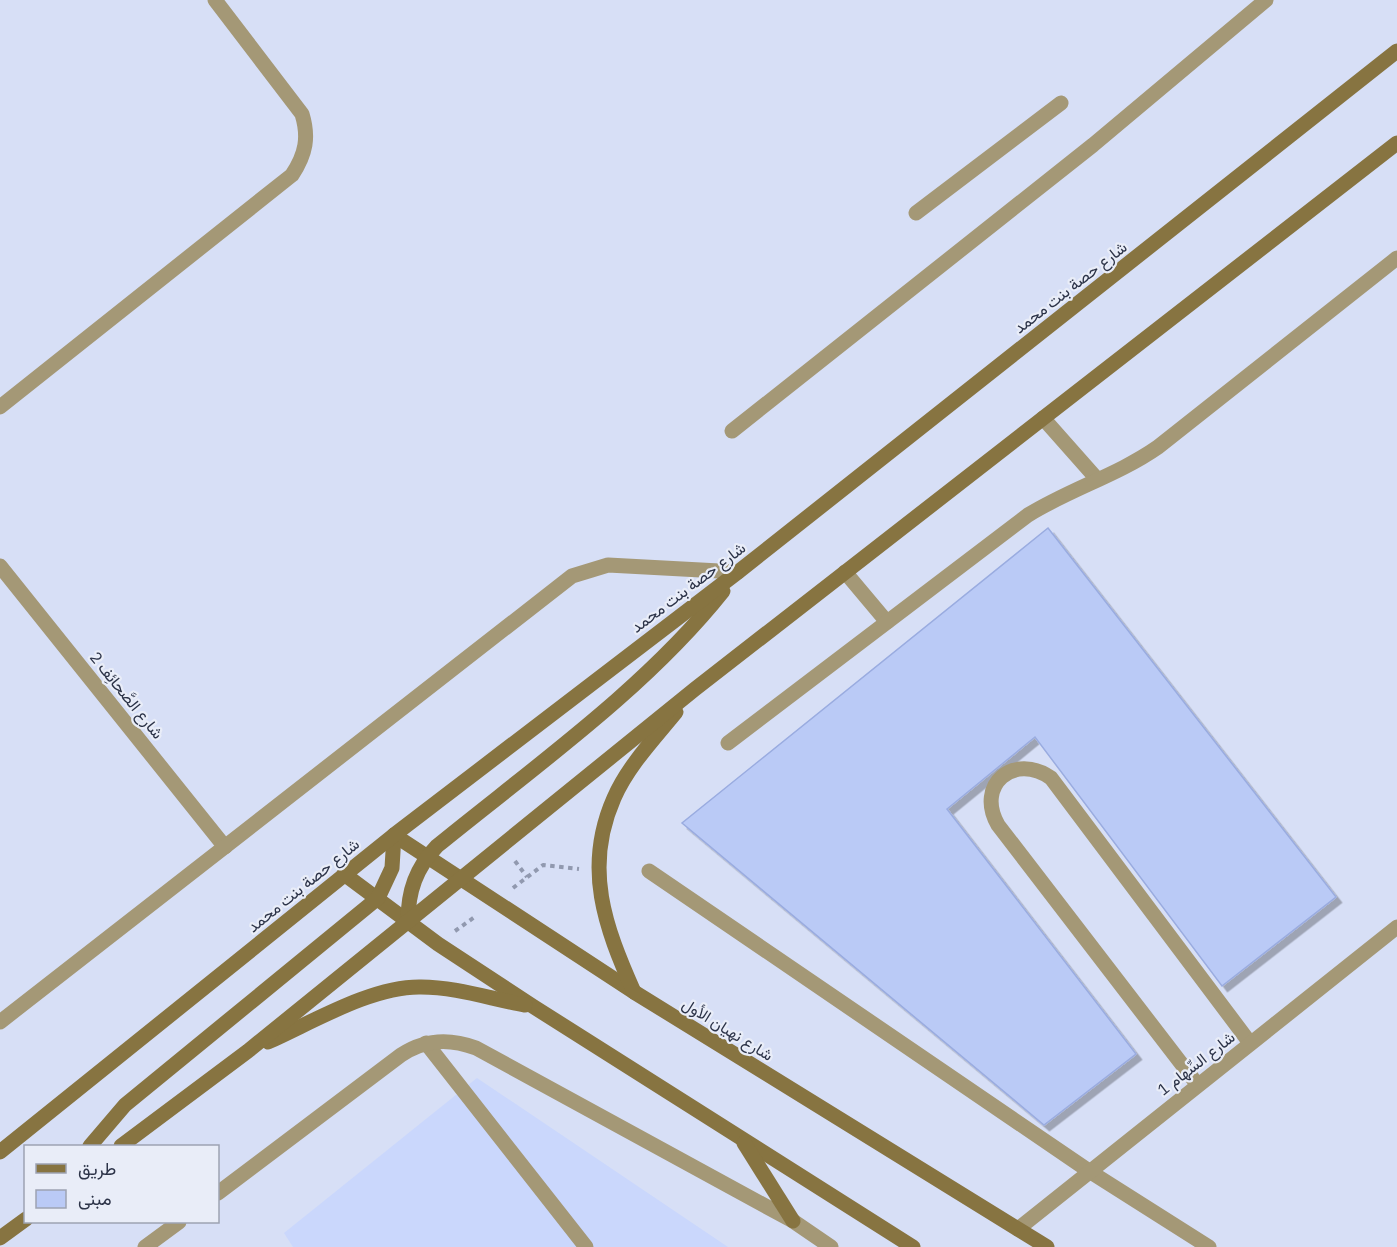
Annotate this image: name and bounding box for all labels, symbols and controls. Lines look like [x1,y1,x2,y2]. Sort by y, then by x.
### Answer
street label: شارع حصة بنت محمد [1009,237,1132,339]
street label: شارع حصة بنت محمد [627,537,750,638]
street label: شارع الصَّحائِف 2 [84,647,168,744]
street label: شارع حصة بنت محمد [243,834,364,938]
street label: شارع نهيان الأول [678,993,777,1067]
street label: شارع السِّهام 1 [1153,1027,1240,1101]
legend [24,1145,219,1223]
text: طريق [78,1157,116,1180]
text: مبنى [78,1187,112,1210]

